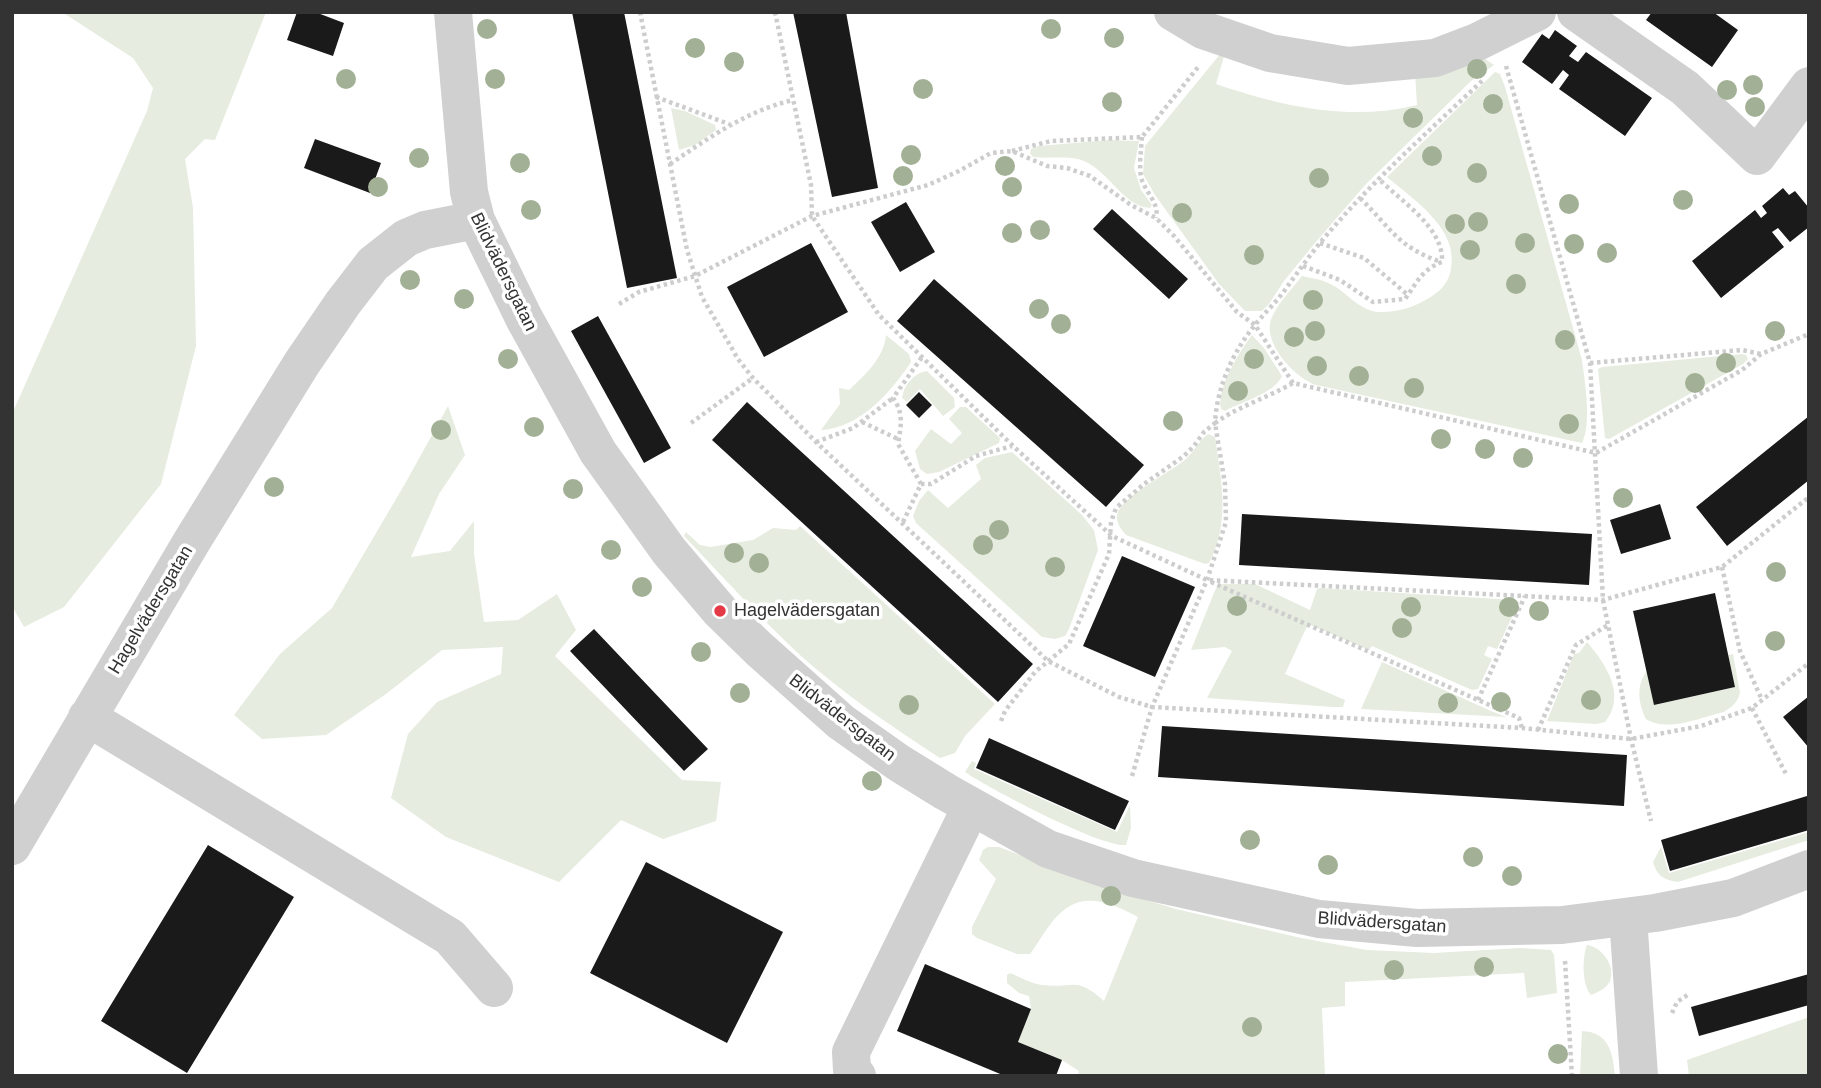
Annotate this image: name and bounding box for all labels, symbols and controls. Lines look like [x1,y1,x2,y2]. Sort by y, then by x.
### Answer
street label: Blidvädersgatan [465,209,541,335]
street label: Hagelvädersgatan [104,542,198,678]
place label: Hagelvädersgatan [734,600,880,622]
marker: Hagelvädersgatan [712,603,728,619]
street label: Blidvädersgatan [784,670,900,766]
street label: Blidvädersgatan [1317,908,1447,938]

